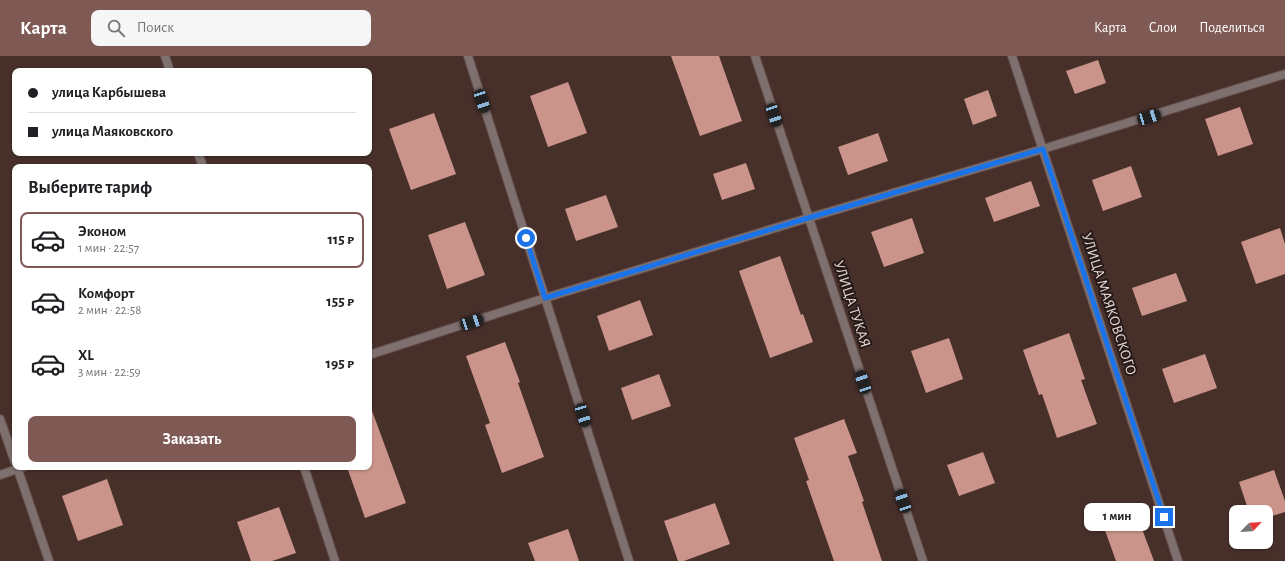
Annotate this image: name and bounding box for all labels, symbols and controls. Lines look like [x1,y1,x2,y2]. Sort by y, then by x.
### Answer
search box [91,10,371,46]
icon: search [105,17,127,39]
text: Карта [20,19,67,38]
text: Поиск [137,20,174,35]
text: Карта [1094,21,1127,35]
text: Слои [1149,21,1177,35]
text: Поделиться [1199,21,1265,35]
text: улица Карбышева [52,85,166,100]
car [473,88,491,114]
car [765,102,783,128]
car [1136,108,1162,126]
text: улица Маяковского [52,124,173,139]
text: Выберите тариф [28,179,152,197]
icon: car [30,222,66,258]
text: Эконом [78,224,126,239]
route start [517,229,535,247]
street label: УЛИЦА МАЯКОВСКОГО [1079,231,1139,377]
text: 115 ₽ [327,232,354,247]
text: 1 мин · 22:57 [78,242,139,255]
street label: УЛИЦА ТУКАЯ [831,259,873,349]
icon: car [30,284,66,320]
text: Комфорт [78,286,134,301]
text: 155 ₽ [326,294,354,309]
text: 2 мин · 22:58 [78,304,141,317]
car [459,313,485,331]
icon: car [30,346,66,382]
text: XL [78,348,94,363]
text: 195 ₽ [326,356,354,371]
text: 3 мин · 22:59 [78,366,141,379]
car [854,369,872,395]
car [574,402,592,428]
button: Заказать [28,416,356,462]
car [893,488,913,514]
callout: 1 мин [1084,503,1150,531]
north arrow [1229,505,1273,549]
map controls [1229,505,1273,549]
route end [1155,508,1173,526]
text: 1 мин [1103,510,1132,523]

